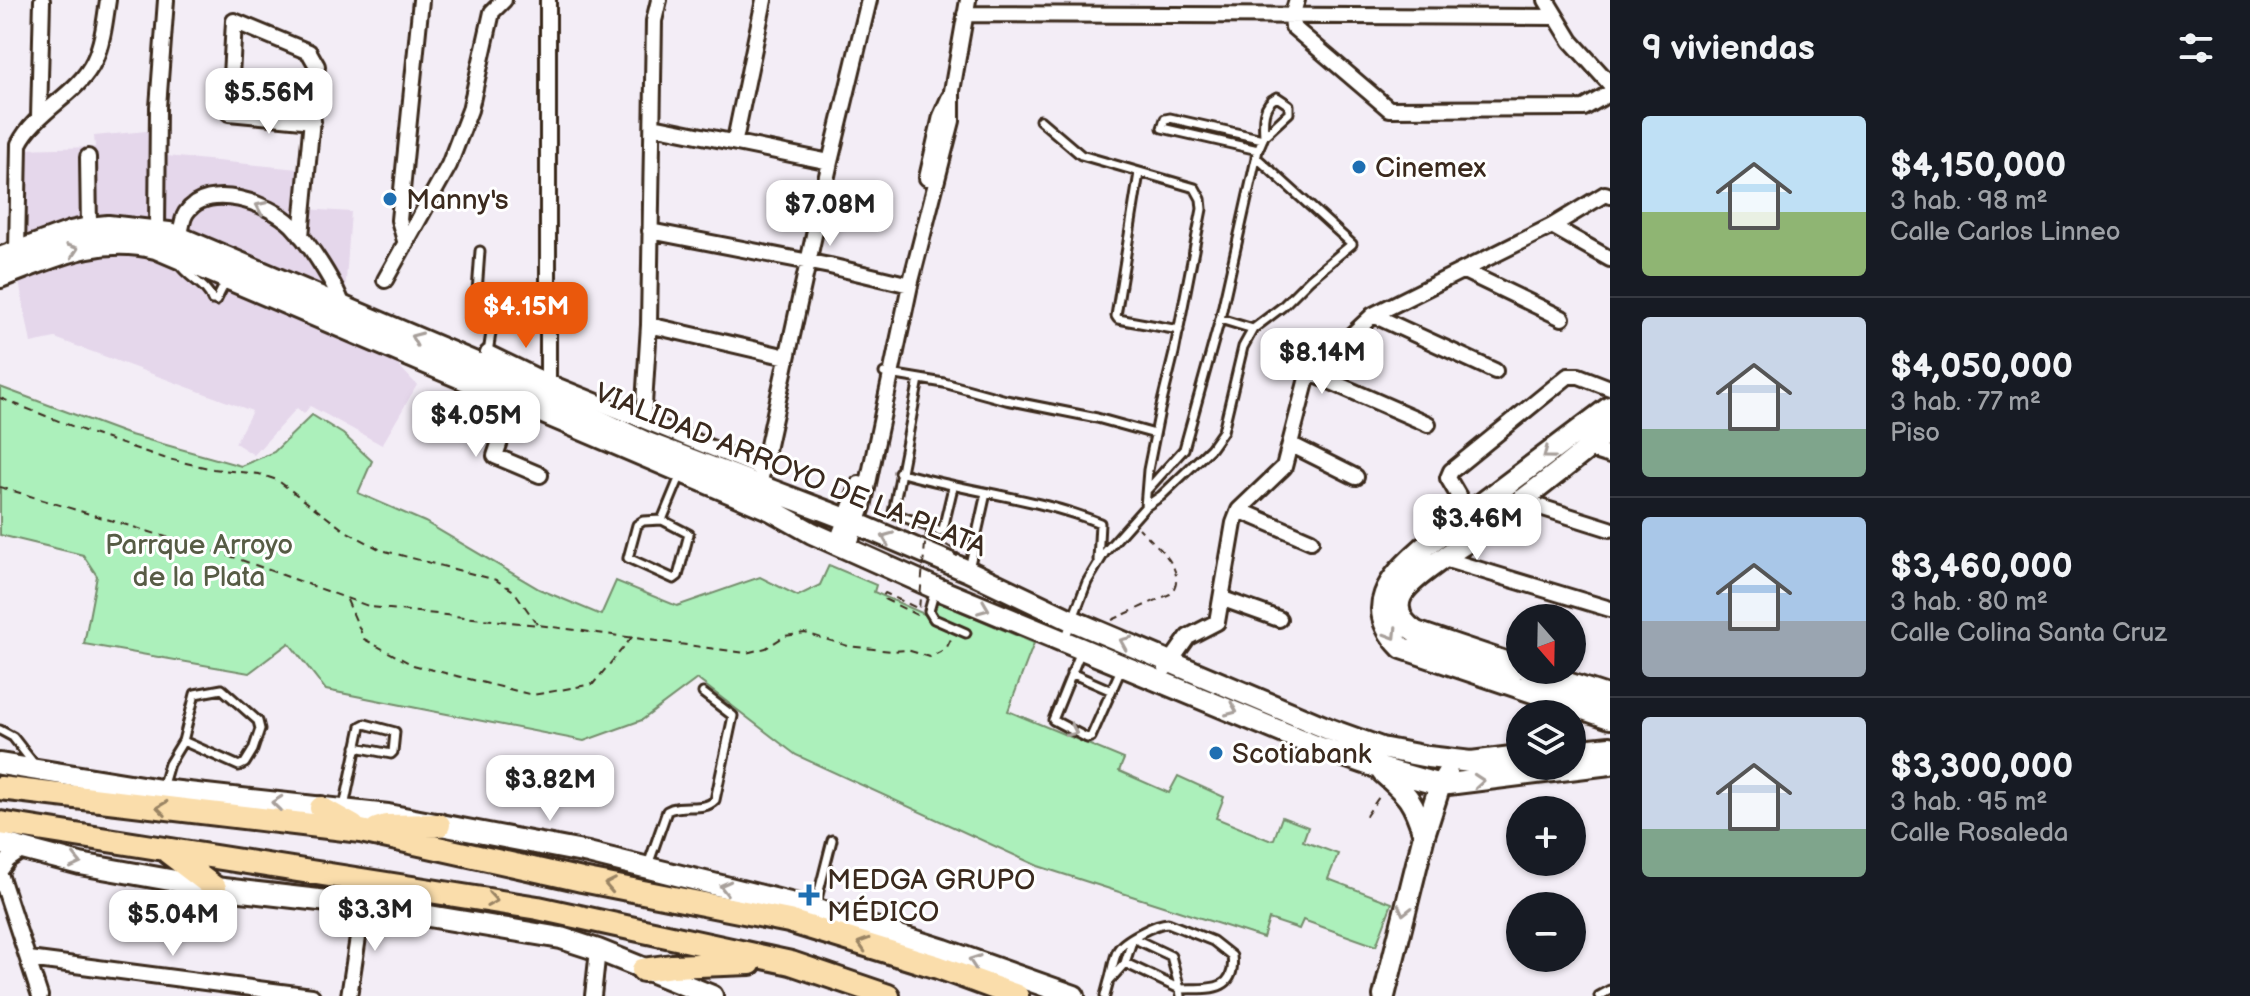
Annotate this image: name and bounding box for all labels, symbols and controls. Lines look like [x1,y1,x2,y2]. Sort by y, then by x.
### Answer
icon: filters [2174,26,2218,70]
text: 9 viviendas [1642,28,1815,69]
pin: $5.56M [204,68,334,136]
text: $5.56M [223,78,315,109]
text: $4,150,000 [1890,145,2066,186]
icon: home [1706,148,1802,244]
place label: Cinemex [1375,152,1486,185]
marker: Cinemex [1350,158,1368,176]
pin: $7.08M [765,180,895,248]
place label: Manny's [406,184,509,217]
text: 3 hab. · 98 m² [1890,186,2048,217]
marker: Manny's [381,190,399,208]
text: $7.08M [784,190,876,221]
one-way arrow [255,201,270,217]
text: Calle Carlos Linneo [1890,217,2120,248]
one-way arrow [65,243,79,259]
pin: $4.15M [461,282,591,350]
text: $4.15M [483,292,569,323]
pin: $8.14M [1257,328,1387,396]
one-way arrow [410,331,424,348]
text: $8.14M [1278,338,1366,369]
text: $4,050,000 [1890,346,2073,387]
icon: home [1706,349,1802,445]
street label: VIALIDAD ARROYO DE LA PLATA [590,376,992,565]
text: 3 hab. · 77 m² [1890,387,2041,418]
pin: $4.05M [411,391,541,459]
text: $4.05M [430,401,522,432]
text: Piso [1890,418,1940,449]
one-way arrow [1542,445,1557,459]
pin: $3.46M [1412,494,1542,562]
text: $3.46M [1431,504,1523,535]
park label: Parrque Arroyo de la Plata [105,529,293,594]
one-way arrow [881,531,895,548]
text: $3,460,000 [1890,546,2073,587]
icon: home [1706,549,1802,645]
text: 3 hab. · 80 m² [1890,587,2048,618]
one-way arrow [977,598,991,615]
north arrow [1506,604,1586,684]
map controls [1506,604,1586,972]
text: Calle Colina Santa Cruz [1890,618,2167,649]
one-way arrow [1382,625,1397,639]
one-way arrow [1119,635,1133,651]
button: layers [1506,700,1586,780]
one-way arrow [1224,701,1238,717]
one-way arrow [1063,721,1078,737]
place label: Scotiabank [1232,738,1372,771]
marker: Scotiabank [1207,744,1225,762]
text: $3,300,000 [1890,746,2073,787]
icon: home [1706,749,1802,845]
pin: $3.82M [485,755,615,823]
text: $3.82M [504,765,596,796]
one-way arrow [1473,773,1486,790]
text: 3 hab. · 95 m² [1890,787,2048,818]
one-way arrow [270,794,283,811]
button: + [1506,796,1586,876]
one-way arrow [155,799,168,816]
text: Calle Rosaleda [1890,818,2069,849]
one-way arrow [68,853,82,870]
place label: MEDGA GRUPO MÉDICO [827,864,1035,929]
one-way arrow [604,877,618,894]
one-way arrow [718,879,732,896]
marker: MEDGA GRUPO MÉDICO [798,884,820,906]
pin: $3.3M [319,885,431,953]
pin: $5.04M [108,890,238,958]
one-way arrow [485,891,499,908]
button: − [1506,892,1586,972]
text: $3.3M [337,895,413,926]
text: $5.04M [127,900,219,931]
one-way arrow [1397,903,1414,917]
one-way arrow [857,937,871,953]
one-way arrow [968,954,982,970]

